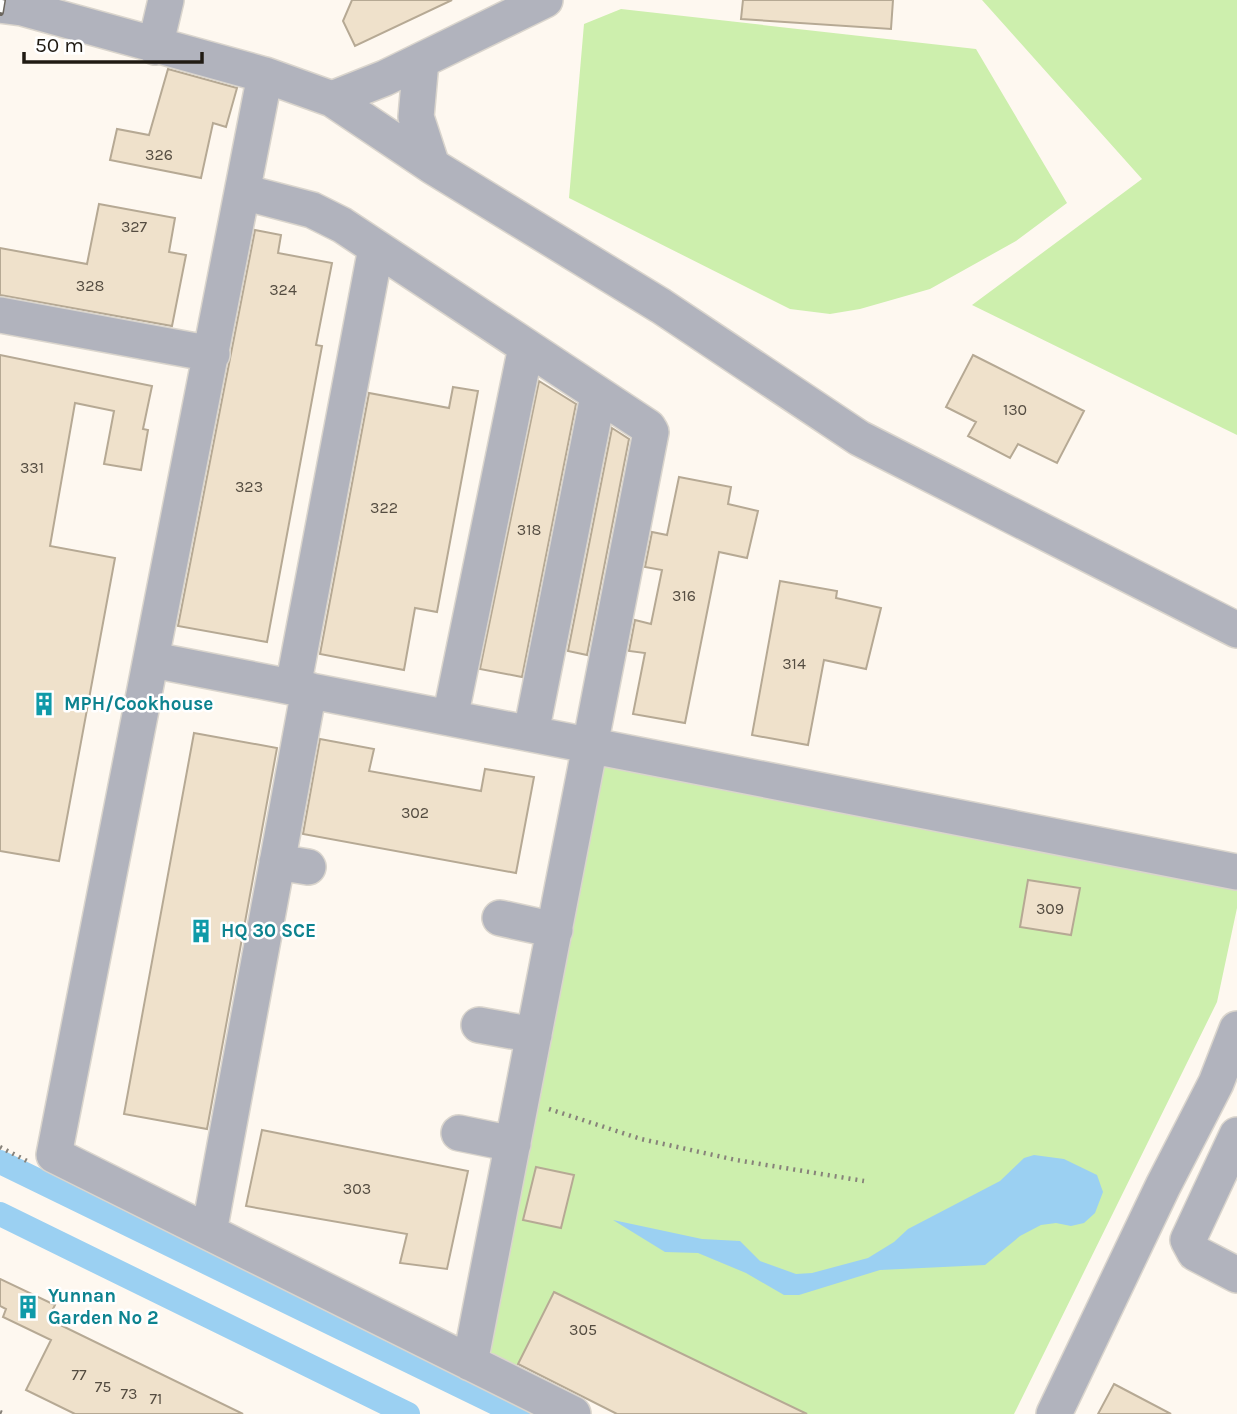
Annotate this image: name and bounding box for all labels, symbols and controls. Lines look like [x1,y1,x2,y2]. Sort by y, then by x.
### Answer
scale bar [24,21,203,65]
text: 50 m [35,33,84,57]
house number: 326 [145,145,173,164]
house number: 327 [121,217,148,236]
house number: 328 [76,276,104,295]
house number: 324 [269,280,297,299]
house number: 130 [1003,400,1027,419]
house number: 331 [20,458,44,477]
house number: 323 [235,477,263,496]
house number: 322 [370,498,398,517]
house number: 318 [517,520,541,539]
house number: 316 [672,586,696,605]
house number: 314 [782,654,806,673]
building icon: MPH/Cookhouse [30,690,58,718]
place label: MPH/Cookhouse [64,693,213,715]
house number: 302 [401,803,429,822]
house number: 309 [1036,899,1064,918]
building icon: HQ 30 SCE [187,917,215,945]
place label: HQ 30 SCE [221,920,316,942]
house number: 303 [343,1179,371,1198]
place label: Yunnan Garden No 2 [48,1285,159,1329]
building icon: Yunnan Garden No 2 [14,1293,42,1321]
house number: 305 [569,1320,597,1339]
house number: 77 [71,1365,87,1384]
house number: 75 [95,1377,111,1396]
house number: 73 [121,1384,137,1403]
house number: 71 [150,1389,162,1408]

